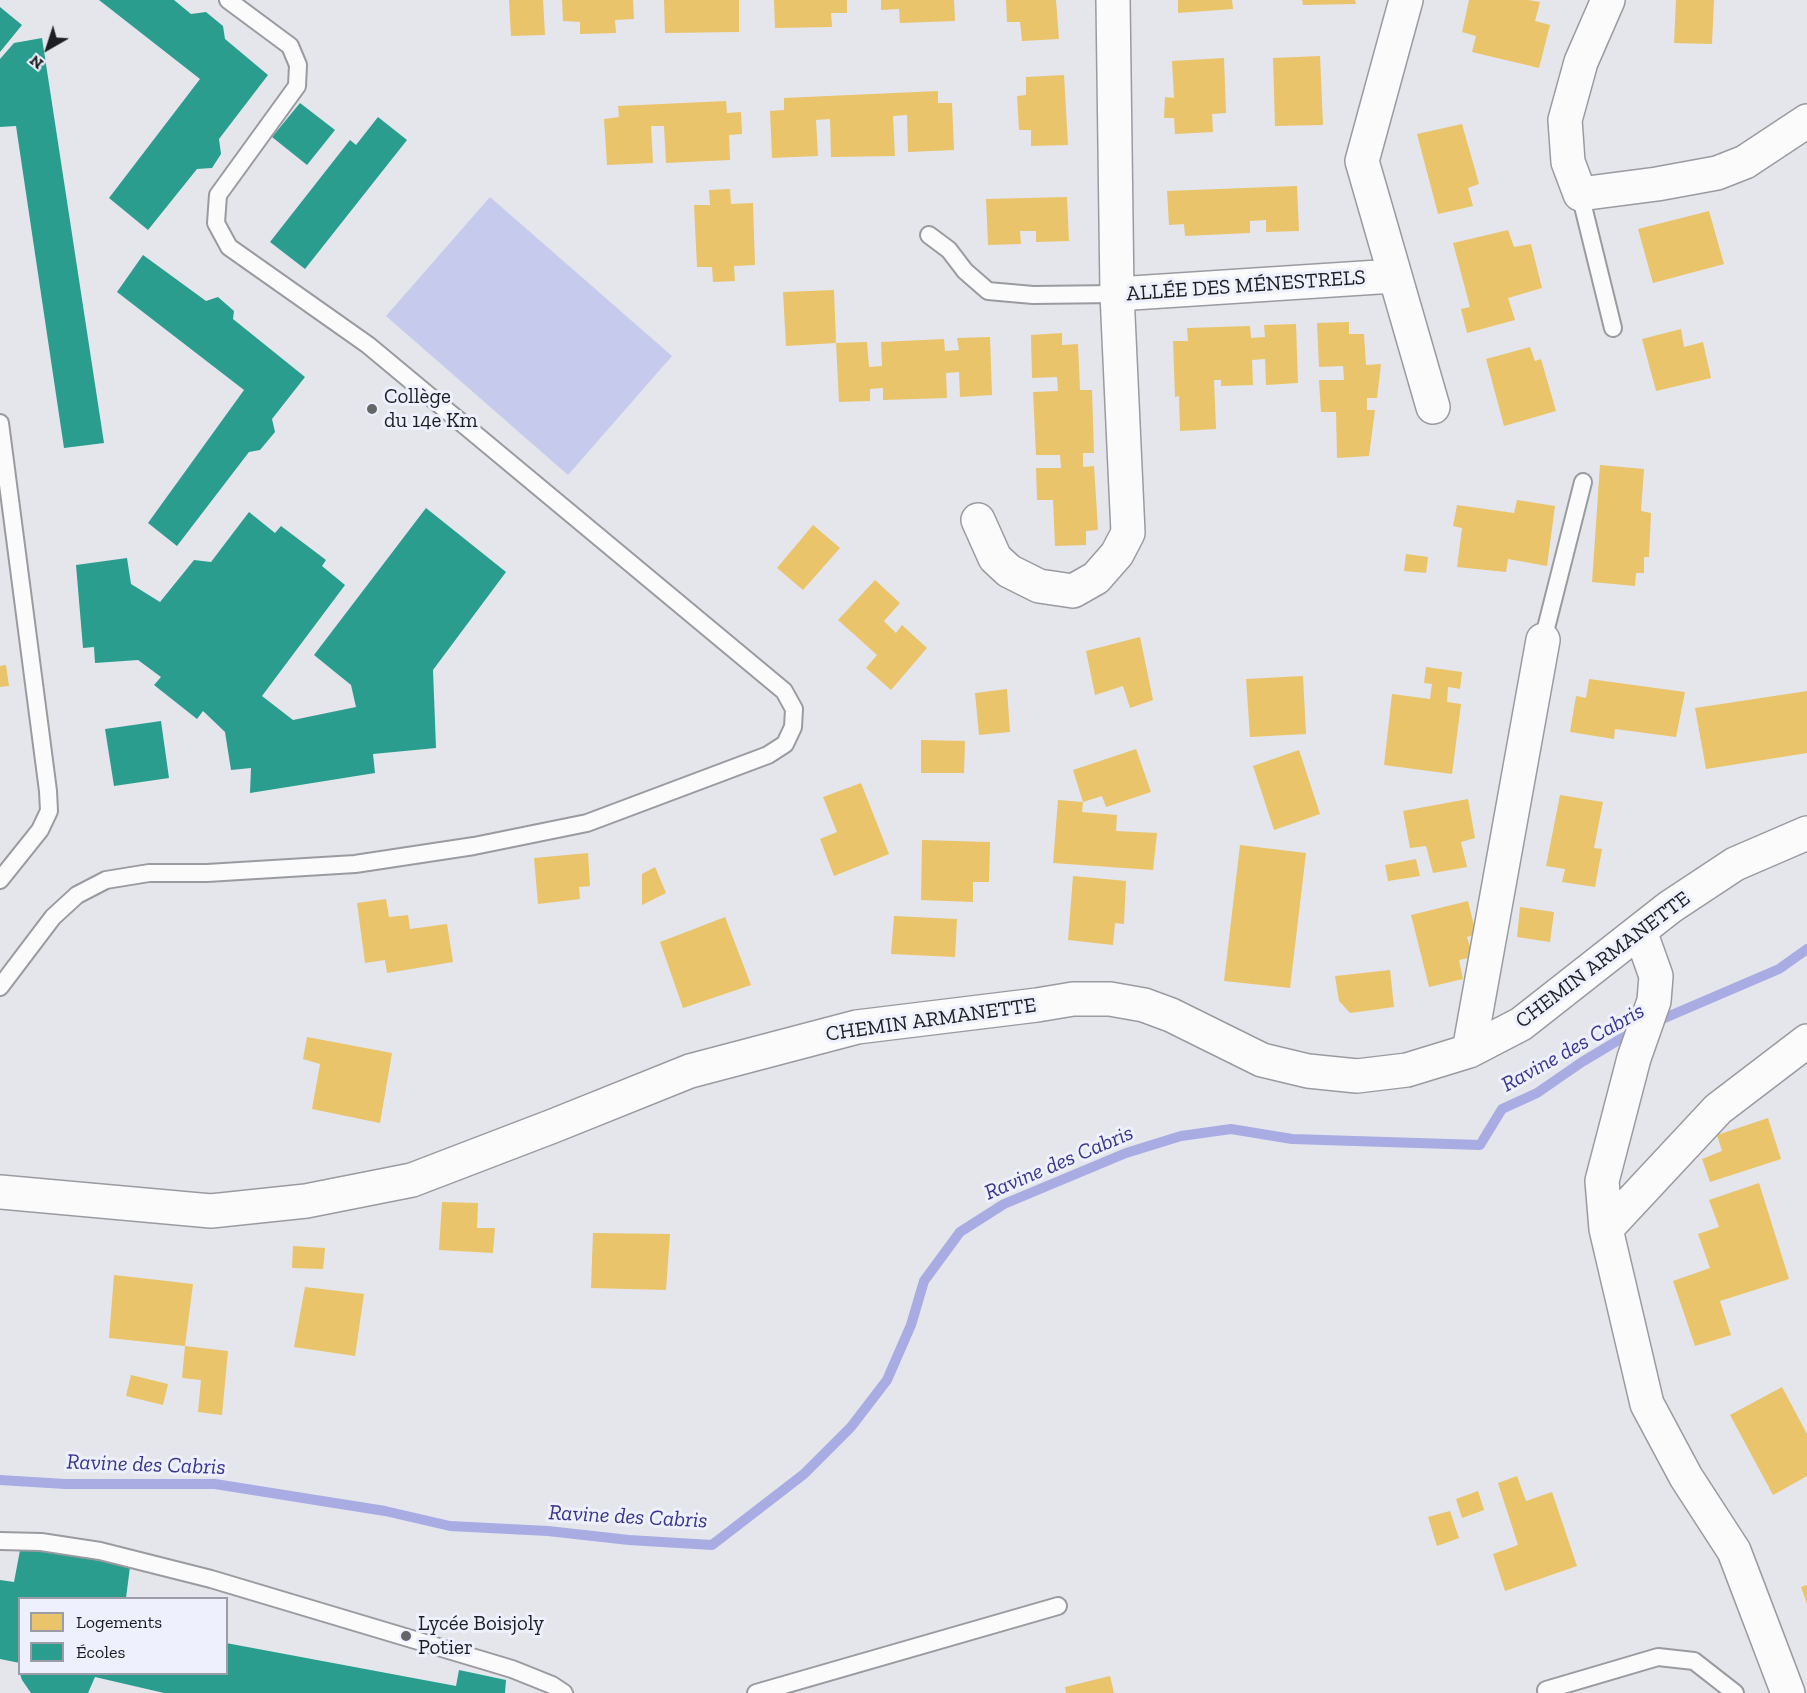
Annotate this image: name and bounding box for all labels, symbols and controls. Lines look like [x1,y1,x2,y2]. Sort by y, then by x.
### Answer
north arrow [18,18,78,78]
text: N [26,51,47,74]
street label: ALLÉE DES MÉNESTRELS [1126,265,1366,307]
place label: Collège du 14e Km [384,384,478,434]
marker: Collège du 14e Km [365,402,379,416]
street label: CHEMIN ARMANETTE [1511,886,1695,1034]
street label: CHEMIN ARMANETTE [824,993,1038,1047]
water label: Ravine des Cabris [1497,998,1649,1098]
water label: Ravine des Cabris [981,1120,1137,1206]
water label: Ravine des Cabris [66,1449,226,1481]
water label: Ravine des Cabris [548,1500,708,1534]
legend [18,1597,228,1675]
text: Logements [76,1611,162,1633]
place label: Lycée Boisjoly Potier [418,1611,544,1661]
marker: Lycée Boisjoly Potier [399,1629,413,1643]
text: Écoles [76,1641,125,1663]

